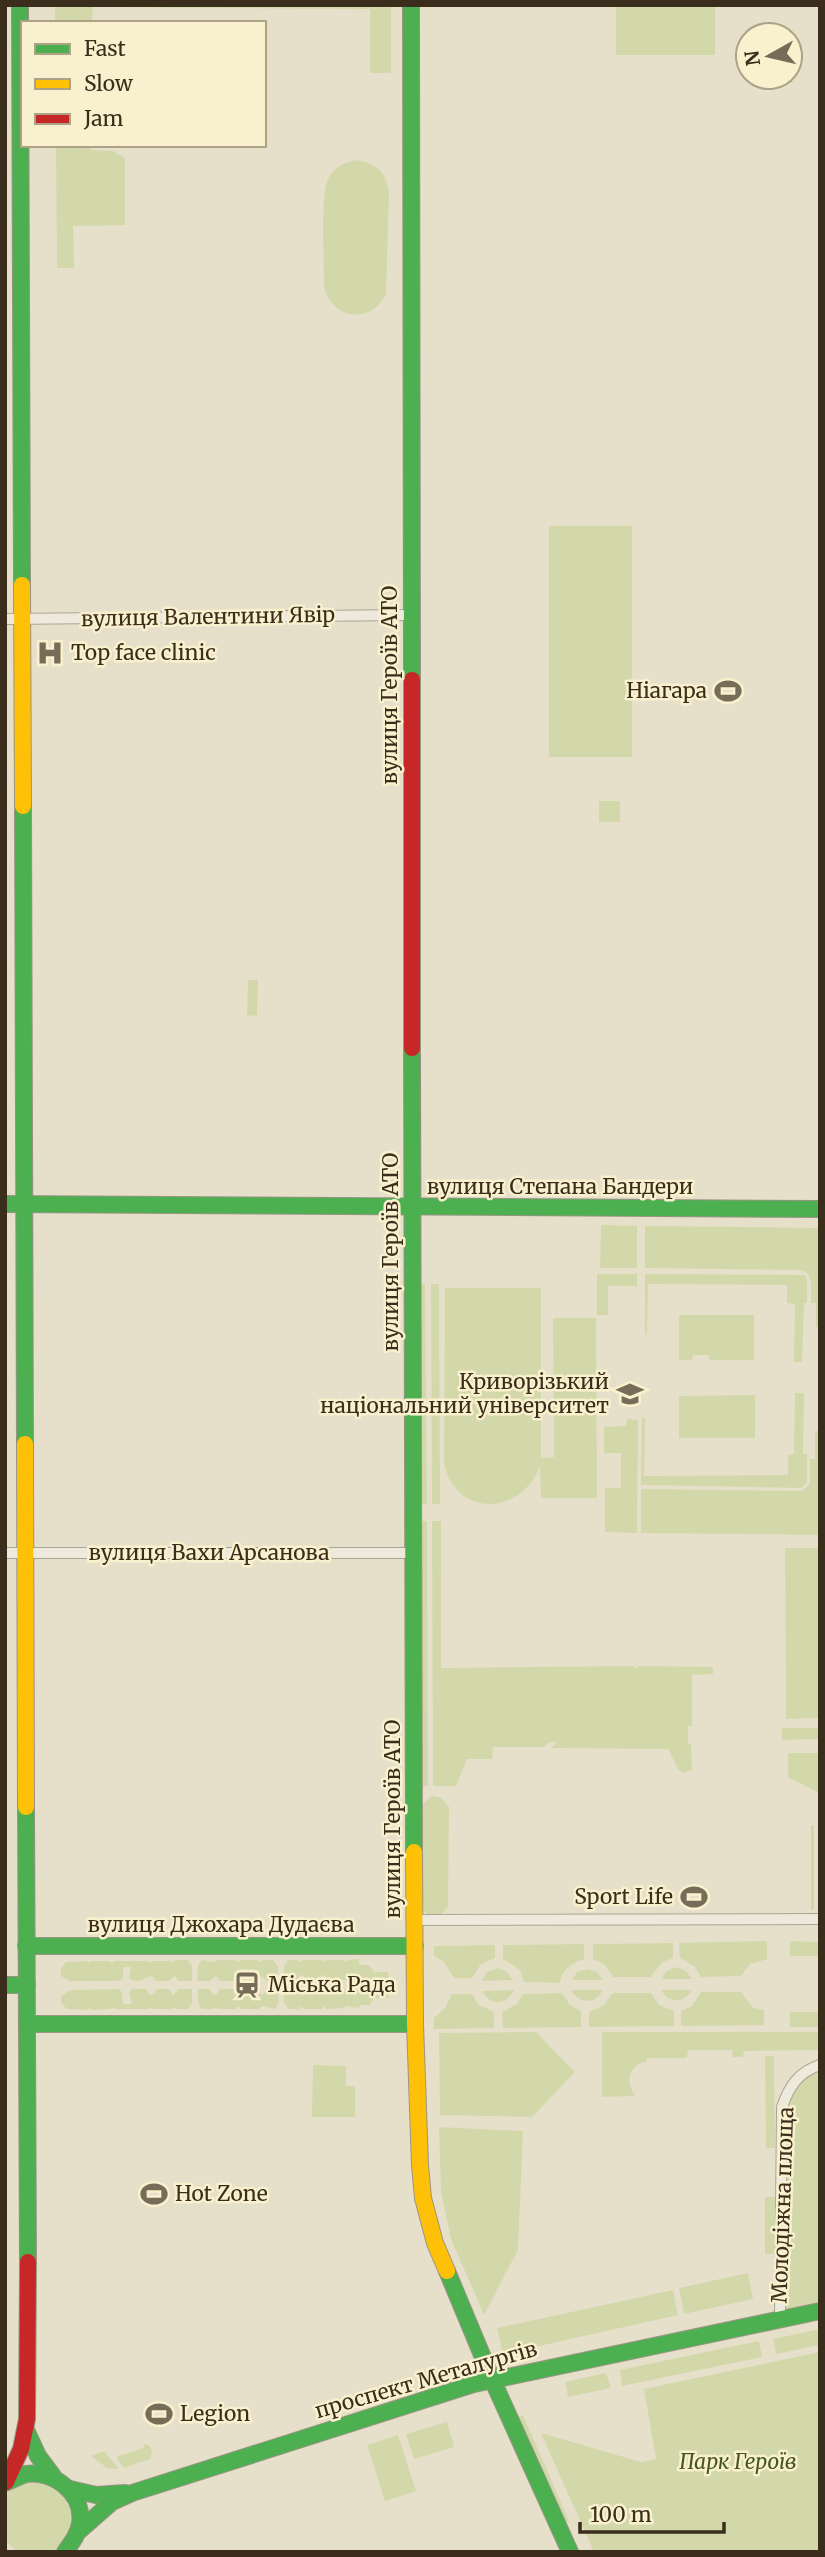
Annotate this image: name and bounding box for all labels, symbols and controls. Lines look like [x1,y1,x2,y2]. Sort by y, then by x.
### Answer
legend [21,21,266,147]
north arrow [734,21,804,91]
text: Fast [84,35,126,62]
text: N [739,49,765,67]
text: Slow [84,70,133,97]
text: Jam [83,105,123,132]
street label: вулиця Героїв АТО [376,585,403,785]
street label: вулиця Валентини Явір [81,601,335,632]
hospital icon: Top face clinic [35,638,65,668]
place label: Top face clinic [71,639,216,666]
sports icon: Ніагара [713,676,743,706]
place label: Ніагара [626,677,707,704]
street label: вулиця Героїв АТО [377,1152,404,1352]
street label: вулиця Степана Бандери [427,1173,693,1200]
place label: Криворізький національний університет [320,1368,609,1419]
school or university icon: Криворізький національний університет [615,1379,645,1409]
street label: вулиця Вахи Арсанова [88,1539,330,1566]
street label: вулиця Героїв АТО [379,1719,406,1919]
sports icon: Sport Life [679,1882,709,1912]
place label: Sport Life [574,1883,673,1910]
street label: вулиця Джохара Дудаєва [88,1911,354,1938]
station icon: Міська Рада [232,1970,262,2000]
place label: Міська Рада [268,1971,396,1998]
street label: Молодіжна площа [766,2106,799,2304]
sports icon: Hot Zone [139,2179,169,2209]
place label: Hot Zone [175,2180,268,2207]
street label: проспект Металургів [312,2335,540,2424]
sports icon: Legion [144,2399,174,2429]
place label: Legion [180,2400,250,2427]
park label: Парк Героїв [679,2448,797,2475]
scale bar [580,2490,724,2534]
text: 100 m [590,2501,652,2528]

